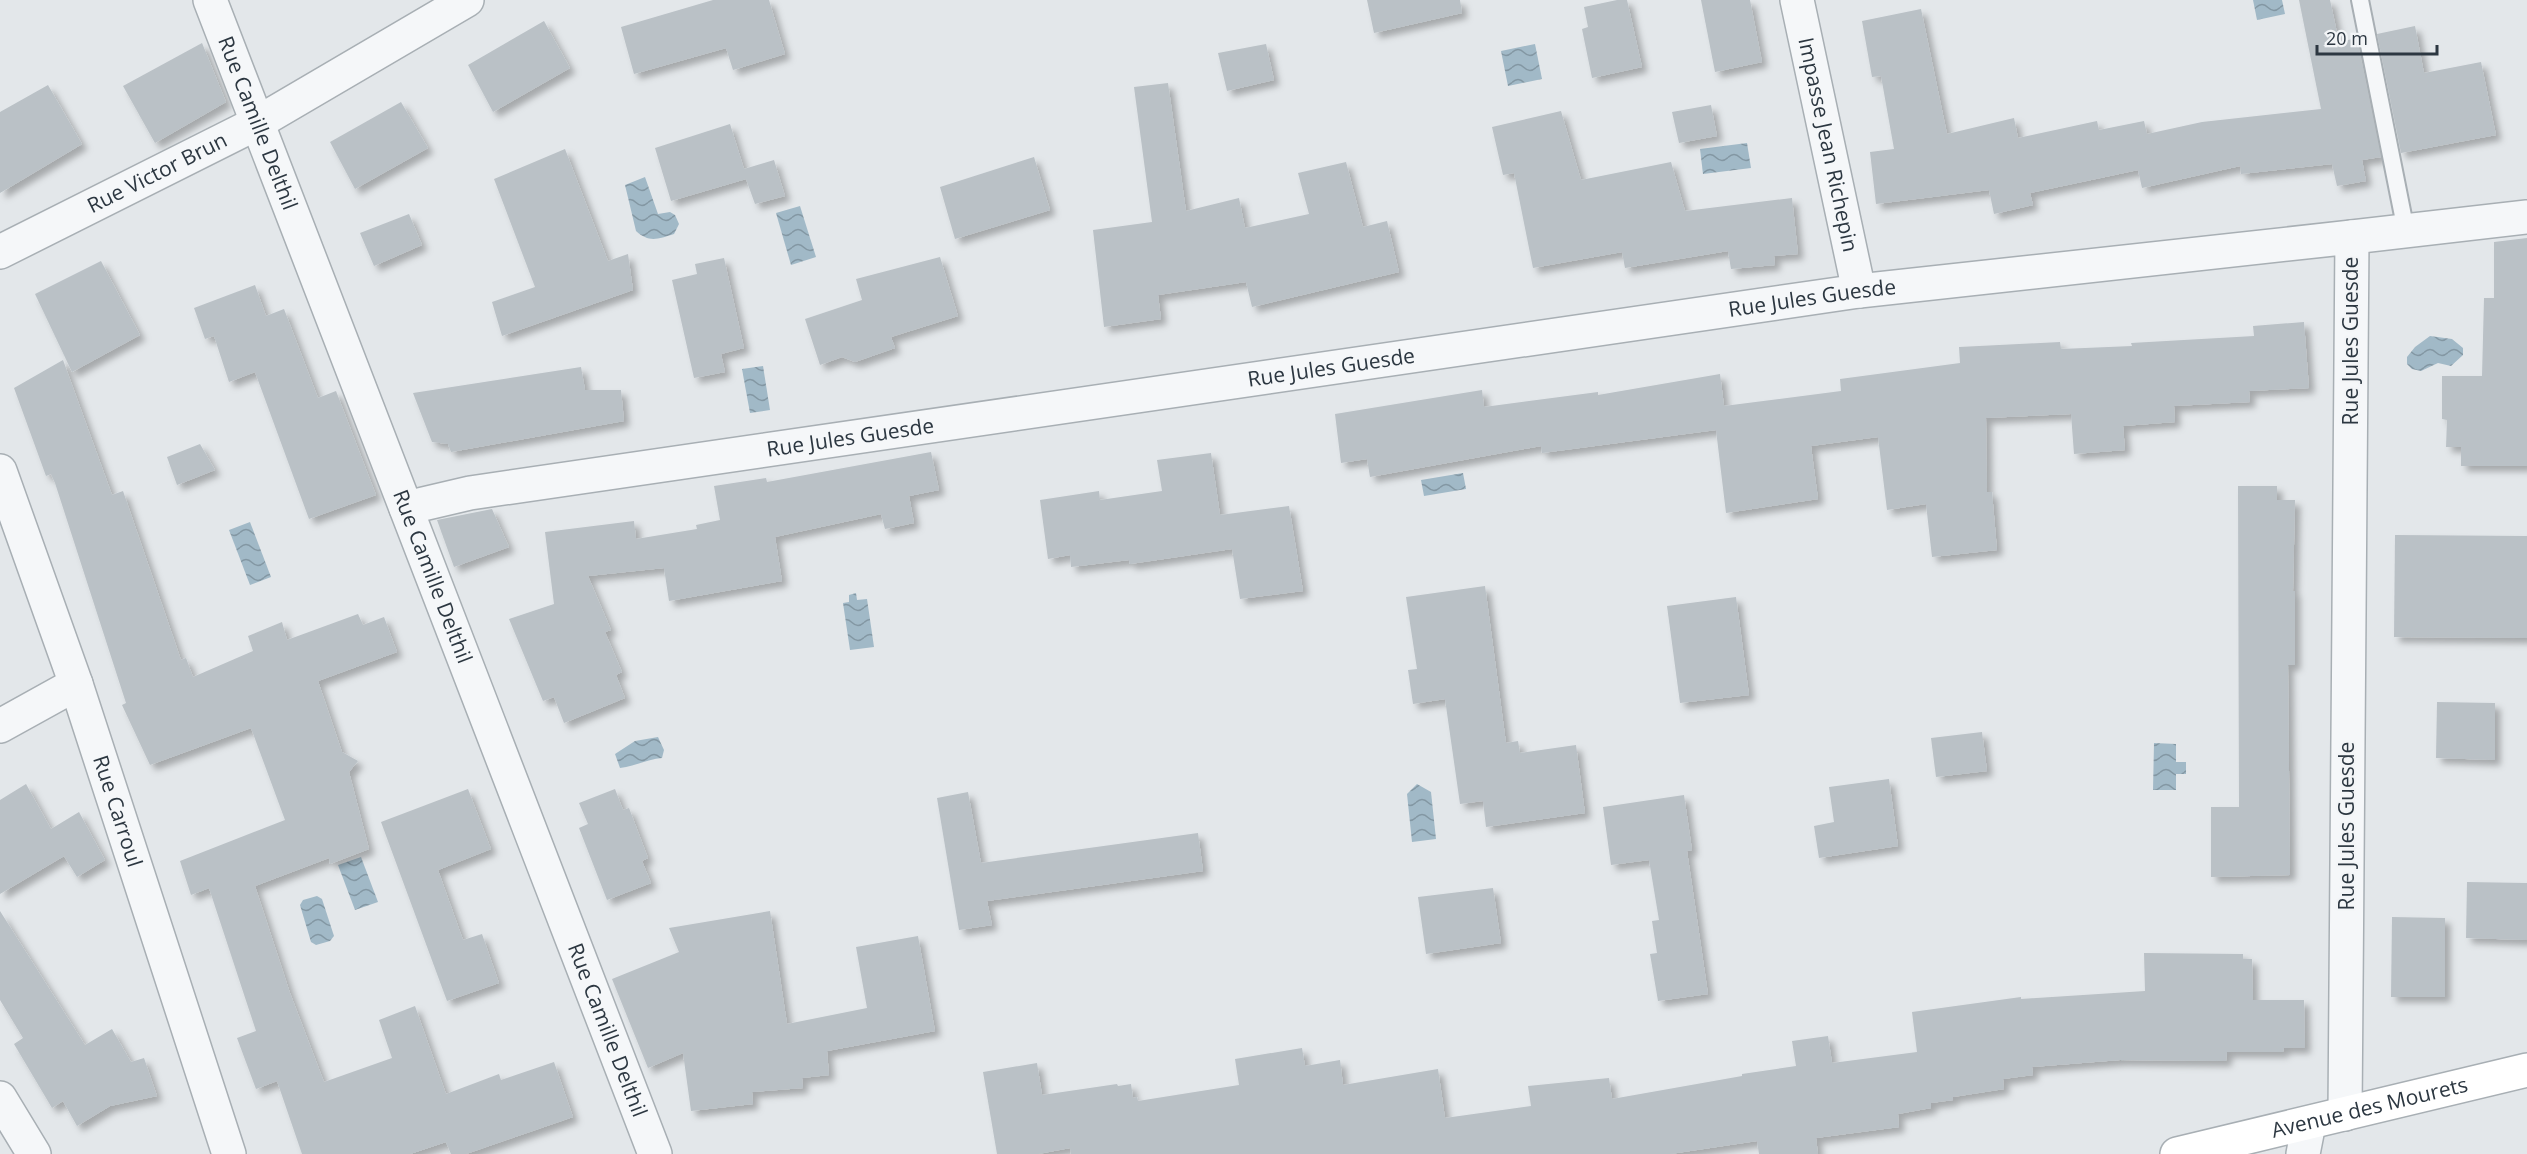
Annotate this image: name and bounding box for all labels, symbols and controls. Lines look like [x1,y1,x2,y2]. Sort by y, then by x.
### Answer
scale bar [2317,18,2437,56]
text: 20 m [2326,26,2368,50]
street label: Rue Camille Delthil [212,32,305,214]
street label: Impasse Jean Richepin [1792,35,1865,254]
street label: Rue Victor Brun [82,125,232,219]
street label: Rue Jules Guesde [2336,257,2364,425]
street label: Rue Jules Guesde [1726,272,1897,323]
street label: Rue Jules Guesde [1245,341,1417,393]
street label: Rue Jules Guesde [765,411,936,463]
street label: Rue Camille Delthil [387,485,479,667]
street label: Rue Jules Guesde [2332,742,2360,910]
street label: Rue Carroul [87,751,150,870]
street label: Rue Camille Delthil [562,939,654,1121]
street label: Avenue des Mourets [2268,1070,2470,1144]

